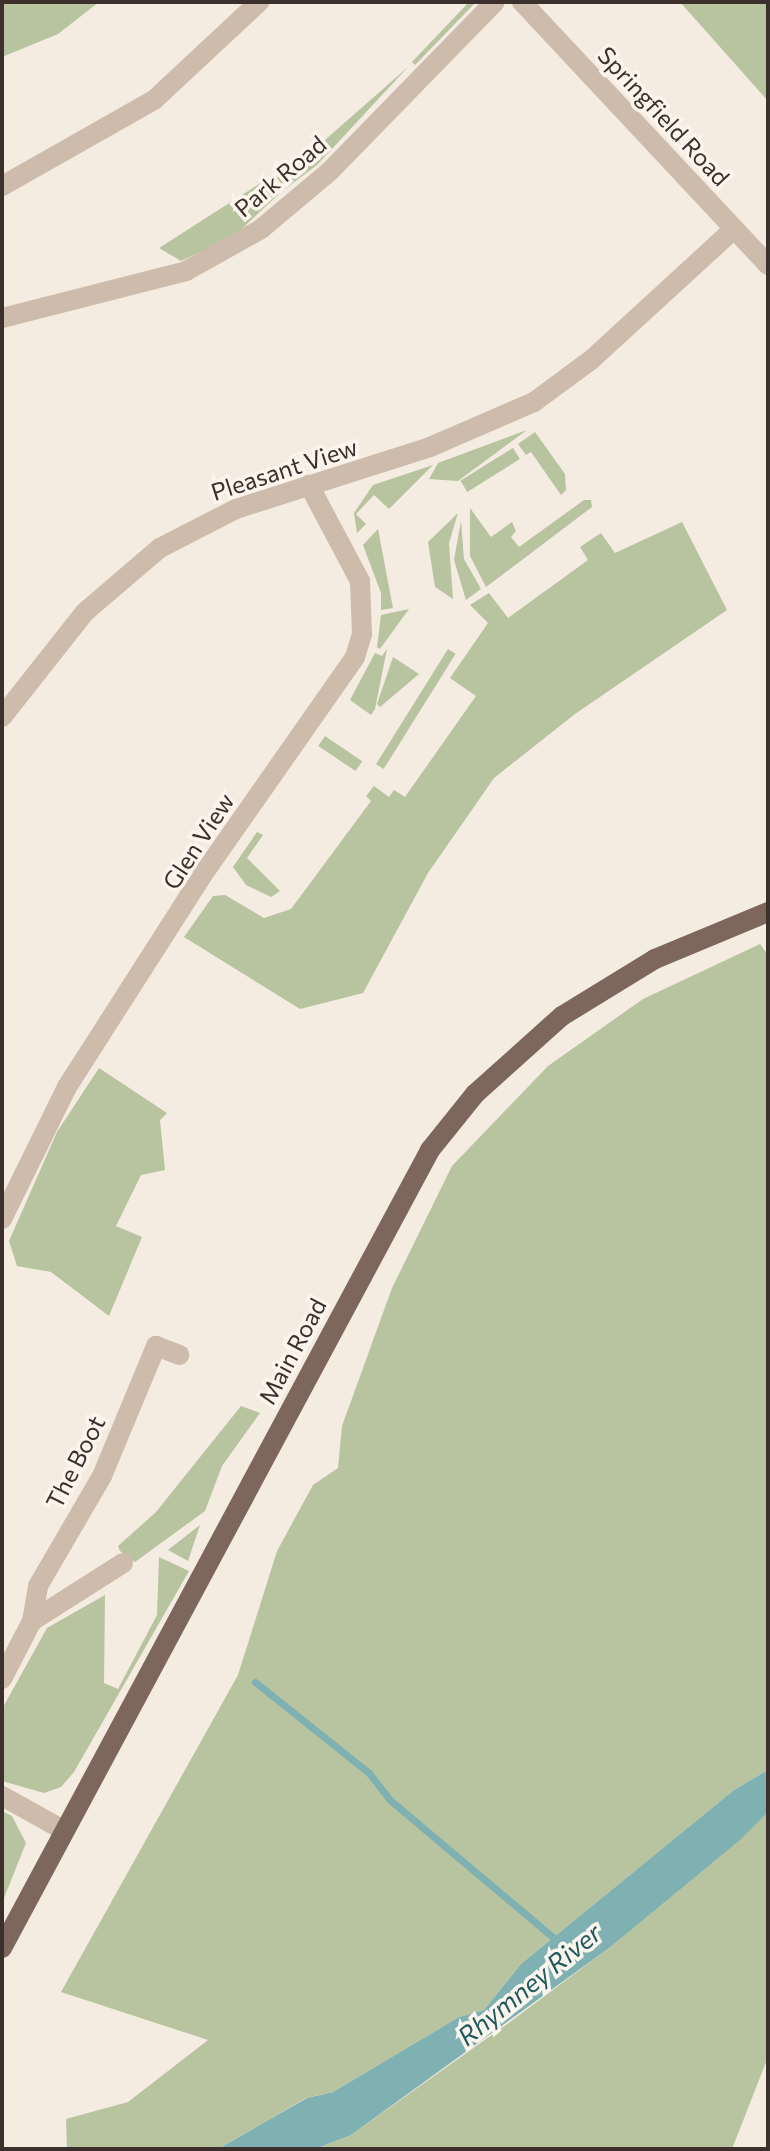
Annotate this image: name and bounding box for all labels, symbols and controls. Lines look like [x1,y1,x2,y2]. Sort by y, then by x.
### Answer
street label: Springfield Road [592,40,736,192]
street label: Park Road [228,129,332,223]
street label: Pleasant View [207,432,361,506]
street label: Glen View [156,787,240,895]
street label: Main Road [252,1293,332,1409]
street label: The Boot [39,1411,111,1513]
water label: Rhymney River [451,1917,607,2051]

